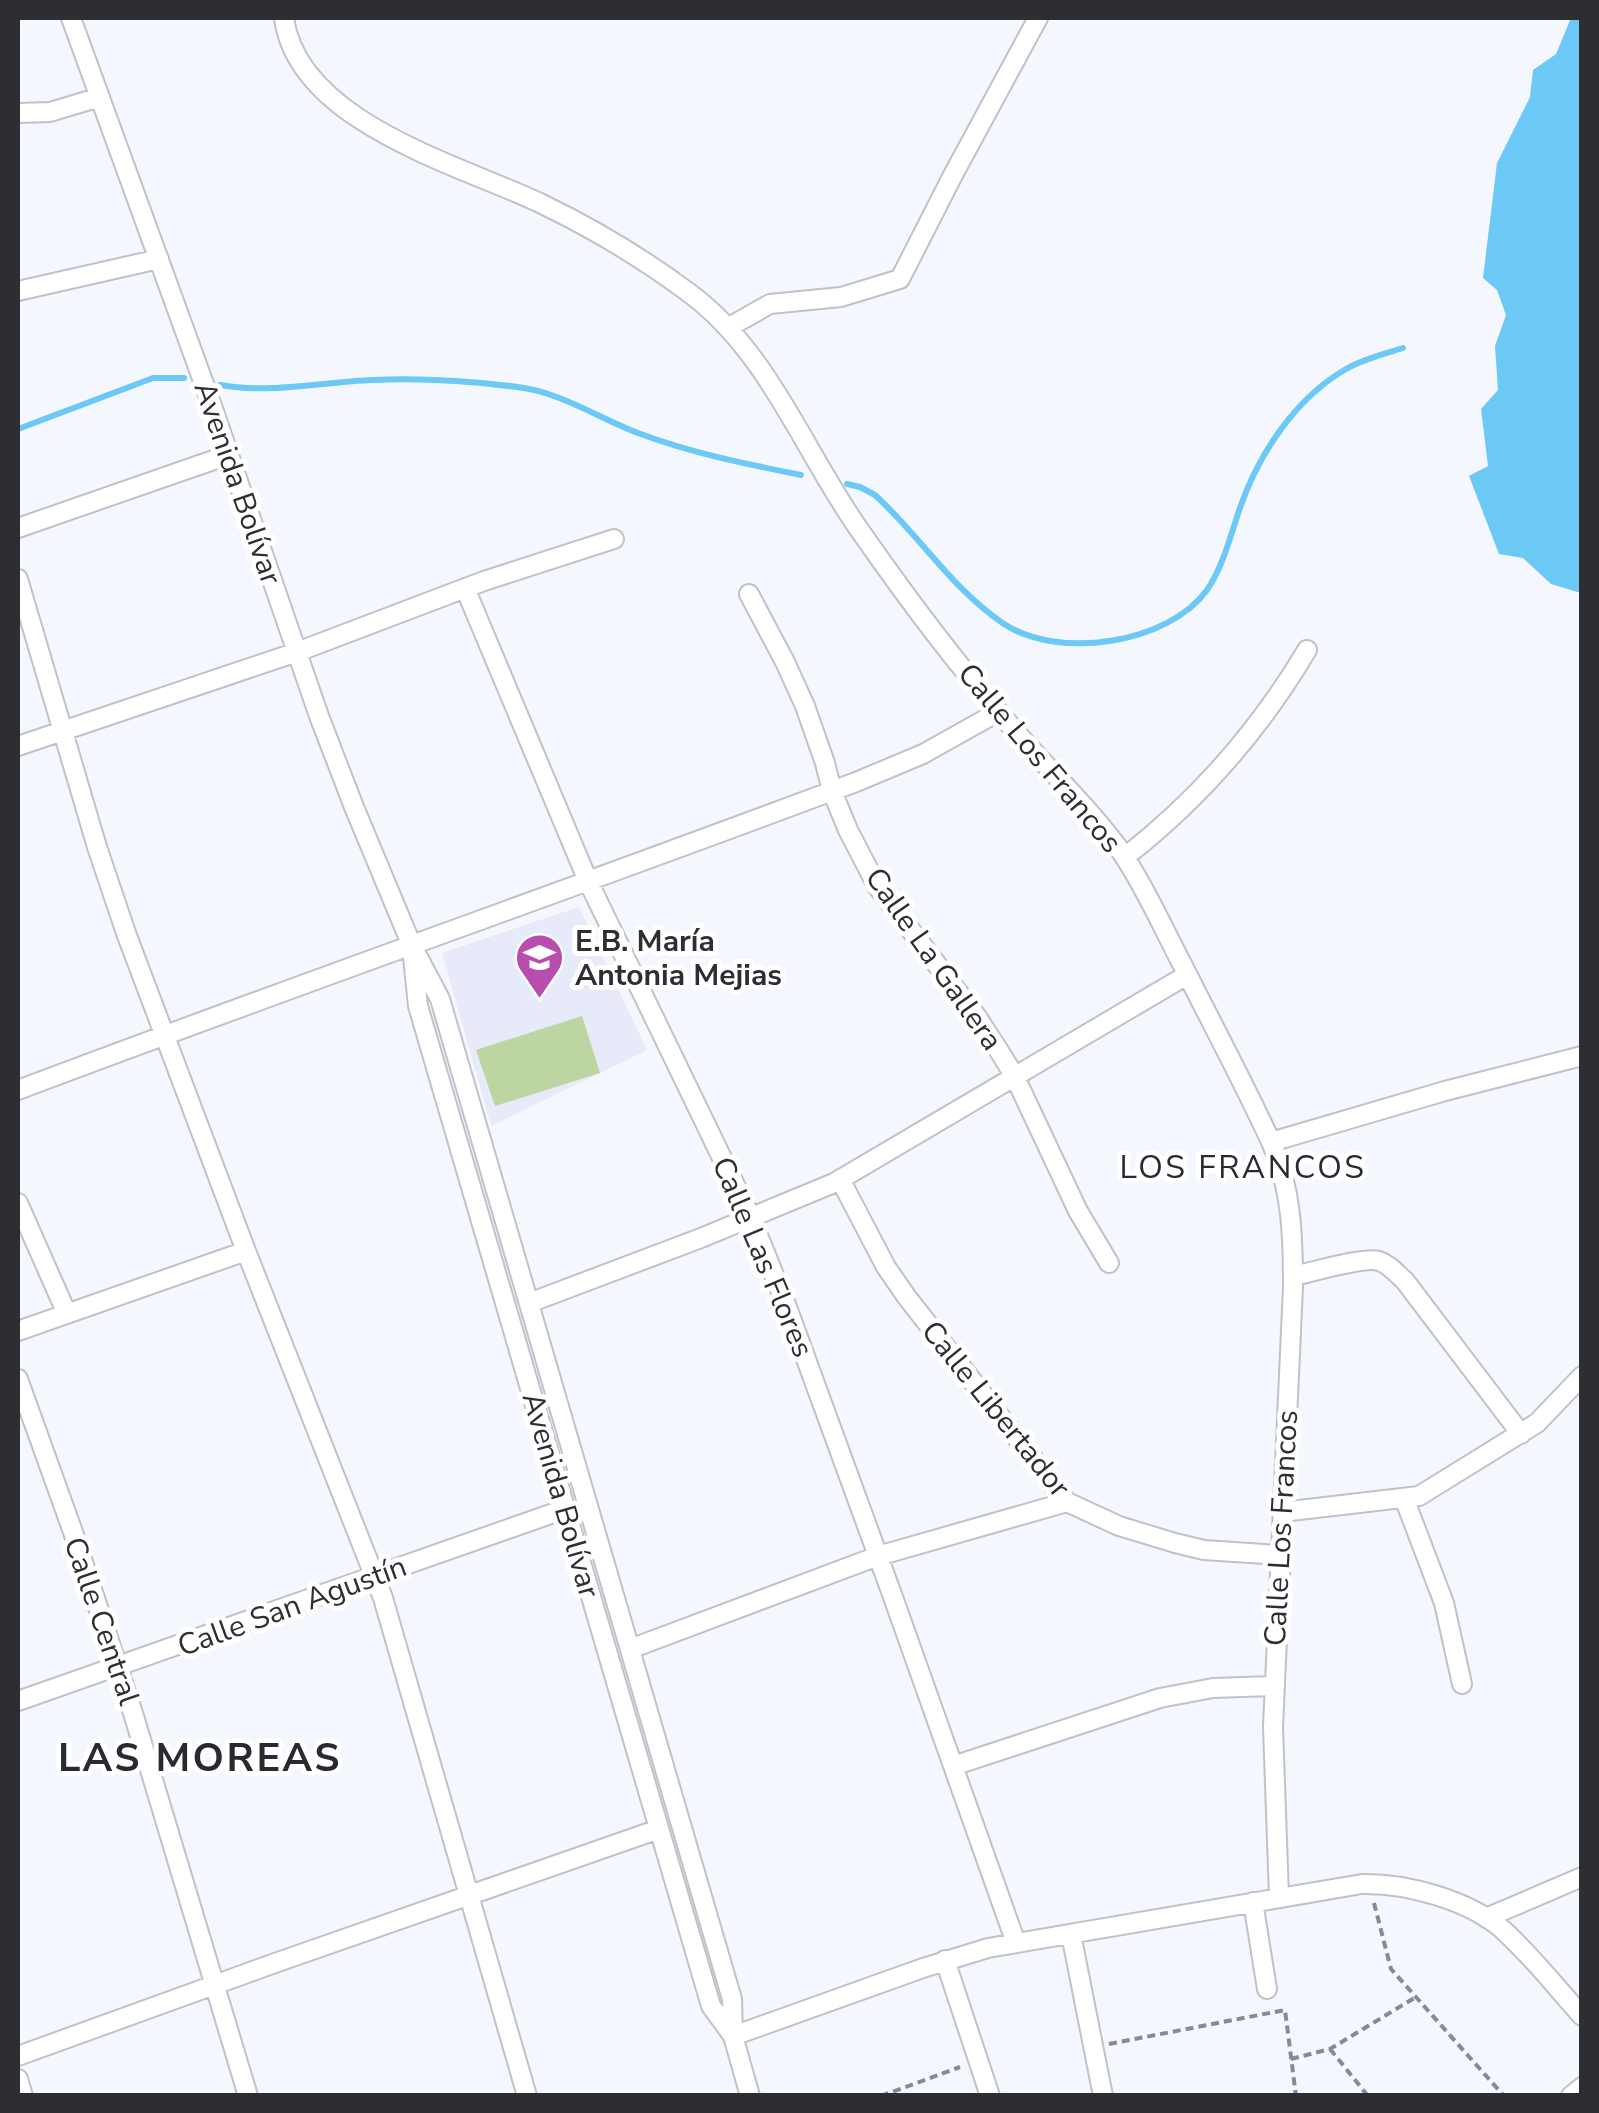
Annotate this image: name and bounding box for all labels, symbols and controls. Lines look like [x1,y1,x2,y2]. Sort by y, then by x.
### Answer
street label: Avenida Bolívar [184,376,291,590]
street label: Calle Los Francos [948,655,1131,862]
street label: Calle La Gallera [855,860,1012,1059]
place label: E.B. María Antonia Mejias [575,921,782,996]
school or university icon: E.B. María Antonia Mejias [514,932,566,1000]
district label: LOS FRANCOS [1120,1146,1366,1189]
street label: Calle Las Flores [702,1151,823,1364]
street label: Calle Libertador [912,1312,1080,1507]
street label: Avenida Bolívar [512,1388,610,1603]
street label: Calle Los Francos [1255,1409,1308,1647]
street label: Calle Central [54,1532,149,1711]
street label: Calle San Agustín [172,1546,412,1667]
district label: LAS MOREAS [58,1731,342,1785]

